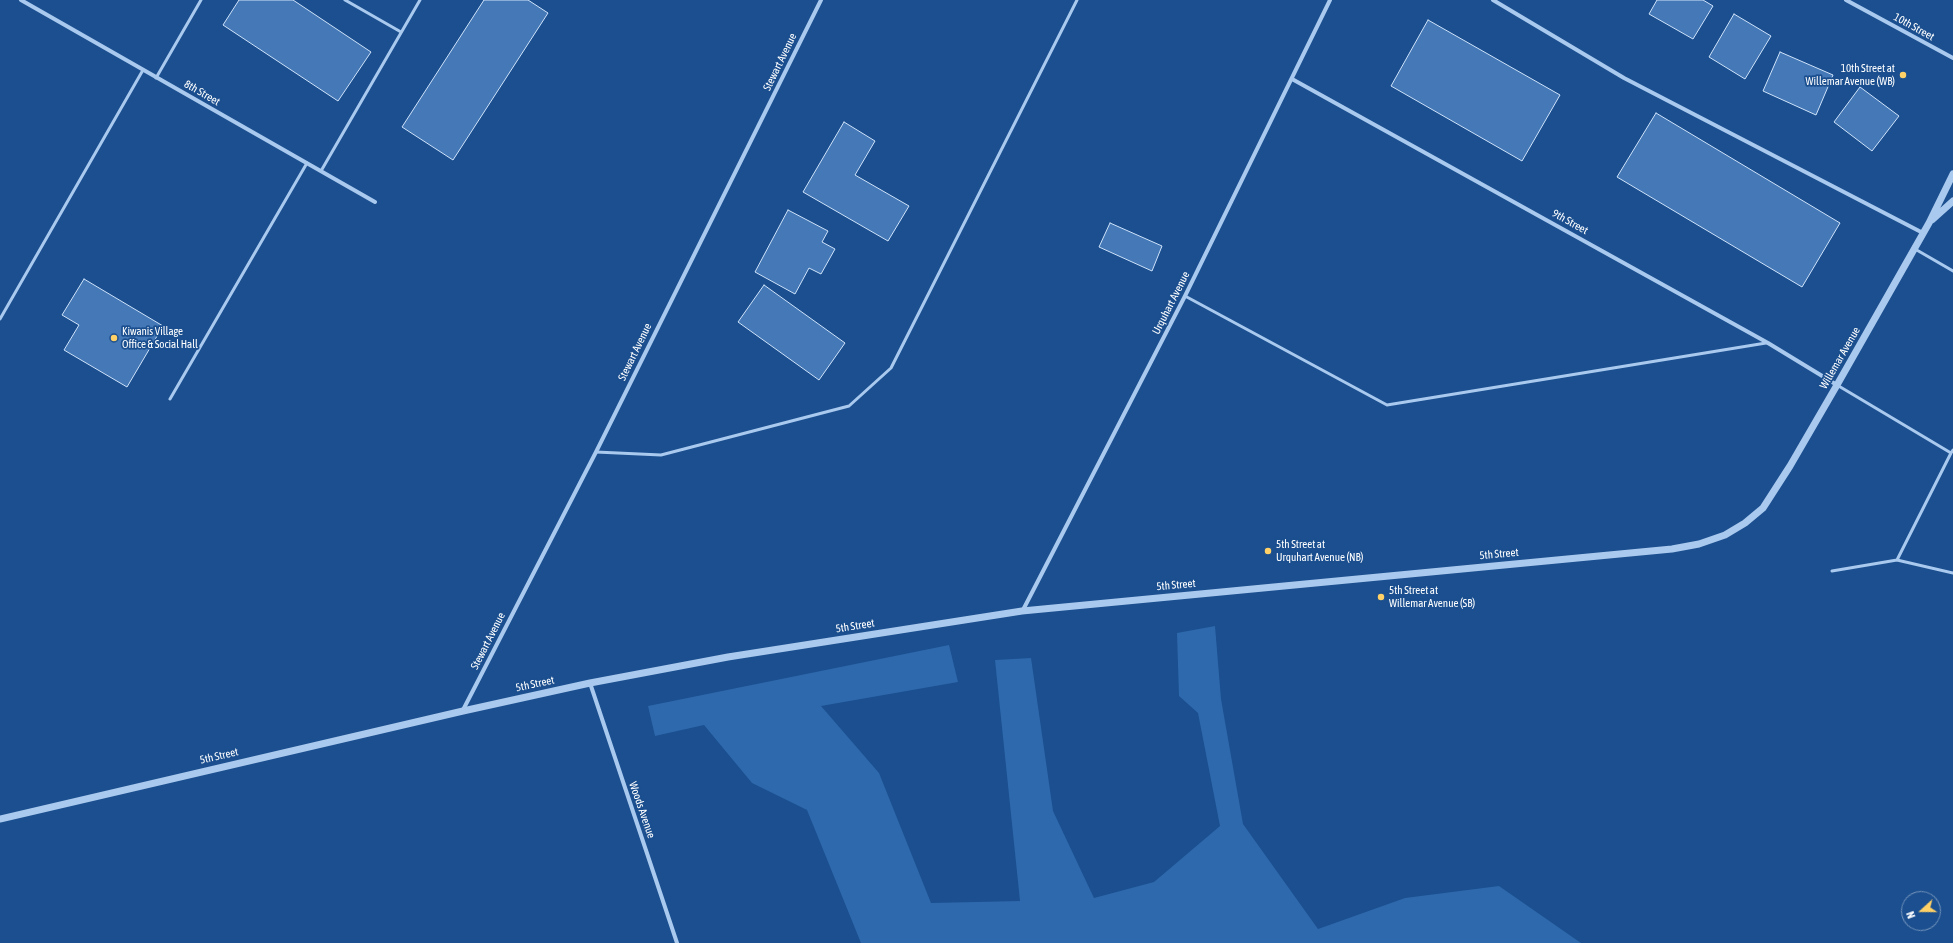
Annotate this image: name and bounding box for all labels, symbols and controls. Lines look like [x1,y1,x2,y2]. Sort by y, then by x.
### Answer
street label: 10th Street [1891,10,1937,44]
street label: Stewart Avenue [760,31,800,93]
place label: 10th Street at Willemar Avenue (WB) [1806,62,1895,88]
marker: 10th Street at Willemar Avenue (WB) [1898,70,1908,80]
street label: 8th Street [182,77,222,109]
street label: 9th Street [1550,207,1590,237]
street label: Urquhart Avenue [1149,269,1193,337]
street label: Stewart Avenue [615,321,655,383]
place label: Kiwanis Village Office & Social Hall [122,325,198,351]
street label: Willemar Avenue [1817,325,1863,391]
marker: Kiwanis Village Office & Social Hall [109,333,119,343]
place label: 5th Street at Urquhart Avenue (NB) [1276,538,1363,564]
marker: 5th Street at Urquhart Avenue (NB) [1263,546,1273,556]
street label: 5th Street [1479,546,1519,562]
street label: 5th Street [1156,577,1196,593]
place label: 5th Street at Willemar Avenue (SB) [1389,584,1475,610]
marker: 5th Street at Willemar Avenue (SB) [1376,592,1386,602]
street label: Stewart Avenue [468,610,508,672]
street label: 5th Street [835,616,875,636]
street label: 5th Street [514,673,556,695]
street label: 5th Street [198,745,240,767]
street label: Woods Avenue [626,780,658,840]
north arrow [1901,891,1941,931]
text: N [1904,910,1917,920]

